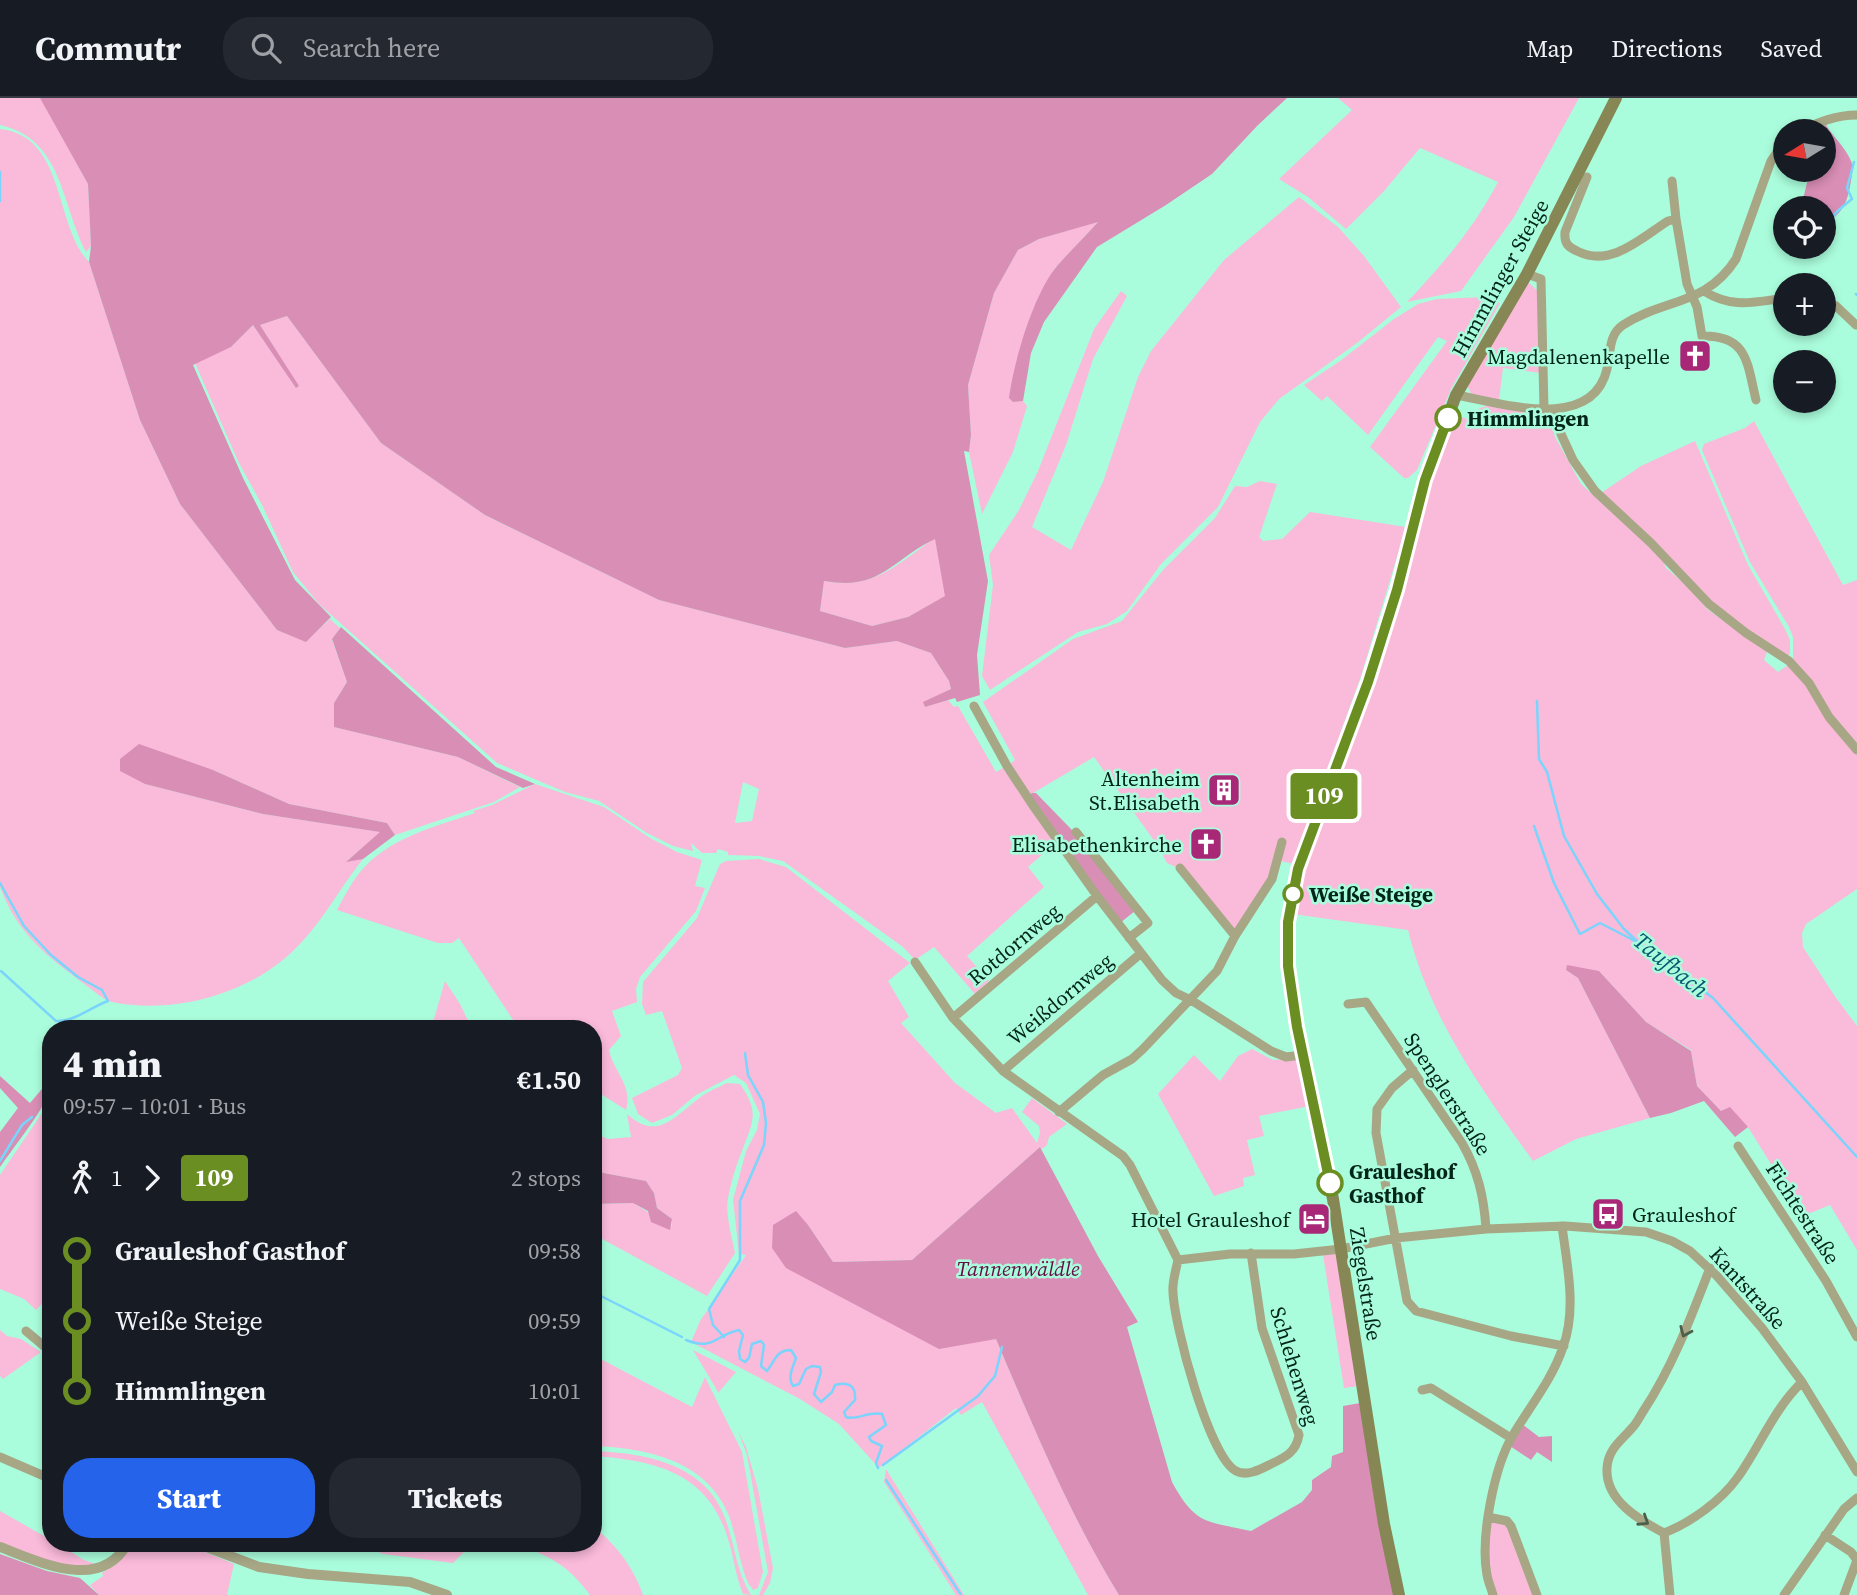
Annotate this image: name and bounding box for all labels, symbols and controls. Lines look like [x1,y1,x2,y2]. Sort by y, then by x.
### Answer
search box [223,17,713,80]
text: Commutr [35,26,181,71]
icon: search [247,29,285,67]
text: Search here [303,30,440,66]
text: Map [1526,32,1573,65]
text: Directions [1611,32,1722,65]
text: Saved [1760,32,1822,65]
north arrow [1773,119,1836,182]
map controls [1773,119,1836,413]
street label: Himmlinger Steige [1444,194,1556,362]
button: locate [1773,196,1836,259]
button: + [1773,273,1836,336]
church icon: Magdalenenkapelle [1676,337,1714,375]
place label: Magdalenenkapelle [1487,342,1670,371]
button: − [1773,350,1836,413]
place label: Himmlingen [1467,404,1589,433]
marker: Himmlingen [1435,405,1461,431]
place label: Altenheim St.Elisabeth [1089,764,1200,817]
building icon: Altenheim St.Elisabeth [1205,771,1243,809]
line badge: 109 [1284,773,1364,819]
text: 109 [1304,779,1344,812]
church icon: Elisabethenkirche [1187,825,1225,863]
place label: Elisabethenkirche [1012,830,1182,859]
place label: Weiße Steige [1309,880,1433,909]
marker: Weiße Steige [1283,884,1303,904]
street label: Rotdornweg [961,896,1067,992]
water label: Taufbach [1627,925,1716,1005]
street label: Weißdornweg [1001,946,1119,1052]
street label: Spenglerstraße [1397,1027,1499,1161]
text: 4 min [63,1038,162,1090]
text: €1.50 [517,1062,581,1098]
text: 09:57 – 10:01 · Bus [63,1090,246,1122]
street label: Fichtestraße [1759,1156,1847,1270]
place label: Grauleshof Gasthof [1349,1157,1458,1210]
icon: walk [63,1159,101,1197]
icon: forward [133,1159,171,1197]
text: 109 [195,1161,234,1194]
text: 1 [111,1162,123,1194]
text: 2 stops [511,1162,581,1194]
marker: Grauleshof Gasthof [1317,1170,1343,1196]
bus stop icon: Grauleshof [1589,1195,1627,1233]
hotel icon: Hotel Grauleshof [1295,1200,1333,1238]
place label: Grauleshof [1632,1200,1737,1229]
place label: Hotel Grauleshof [1131,1205,1292,1234]
street label: Ziegelstraße [1343,1225,1389,1343]
text: Grauleshof Gasthof [115,1233,345,1269]
text: 09:58 [528,1235,581,1267]
street label: Kantstraße [1703,1240,1793,1336]
park label: Tannenwäldle [957,1254,1080,1283]
text: Weiße Steige [115,1303,263,1339]
street label: Schlehenweg [1263,1303,1327,1429]
text: 09:59 [528,1305,581,1337]
one-way arrow [1679,1325,1693,1337]
text: Himmlingen [115,1373,266,1409]
text: 10:01 [528,1375,581,1407]
button: Start [63,1458,315,1538]
button: Tickets [329,1458,581,1538]
one-way arrow [1636,1513,1649,1526]

